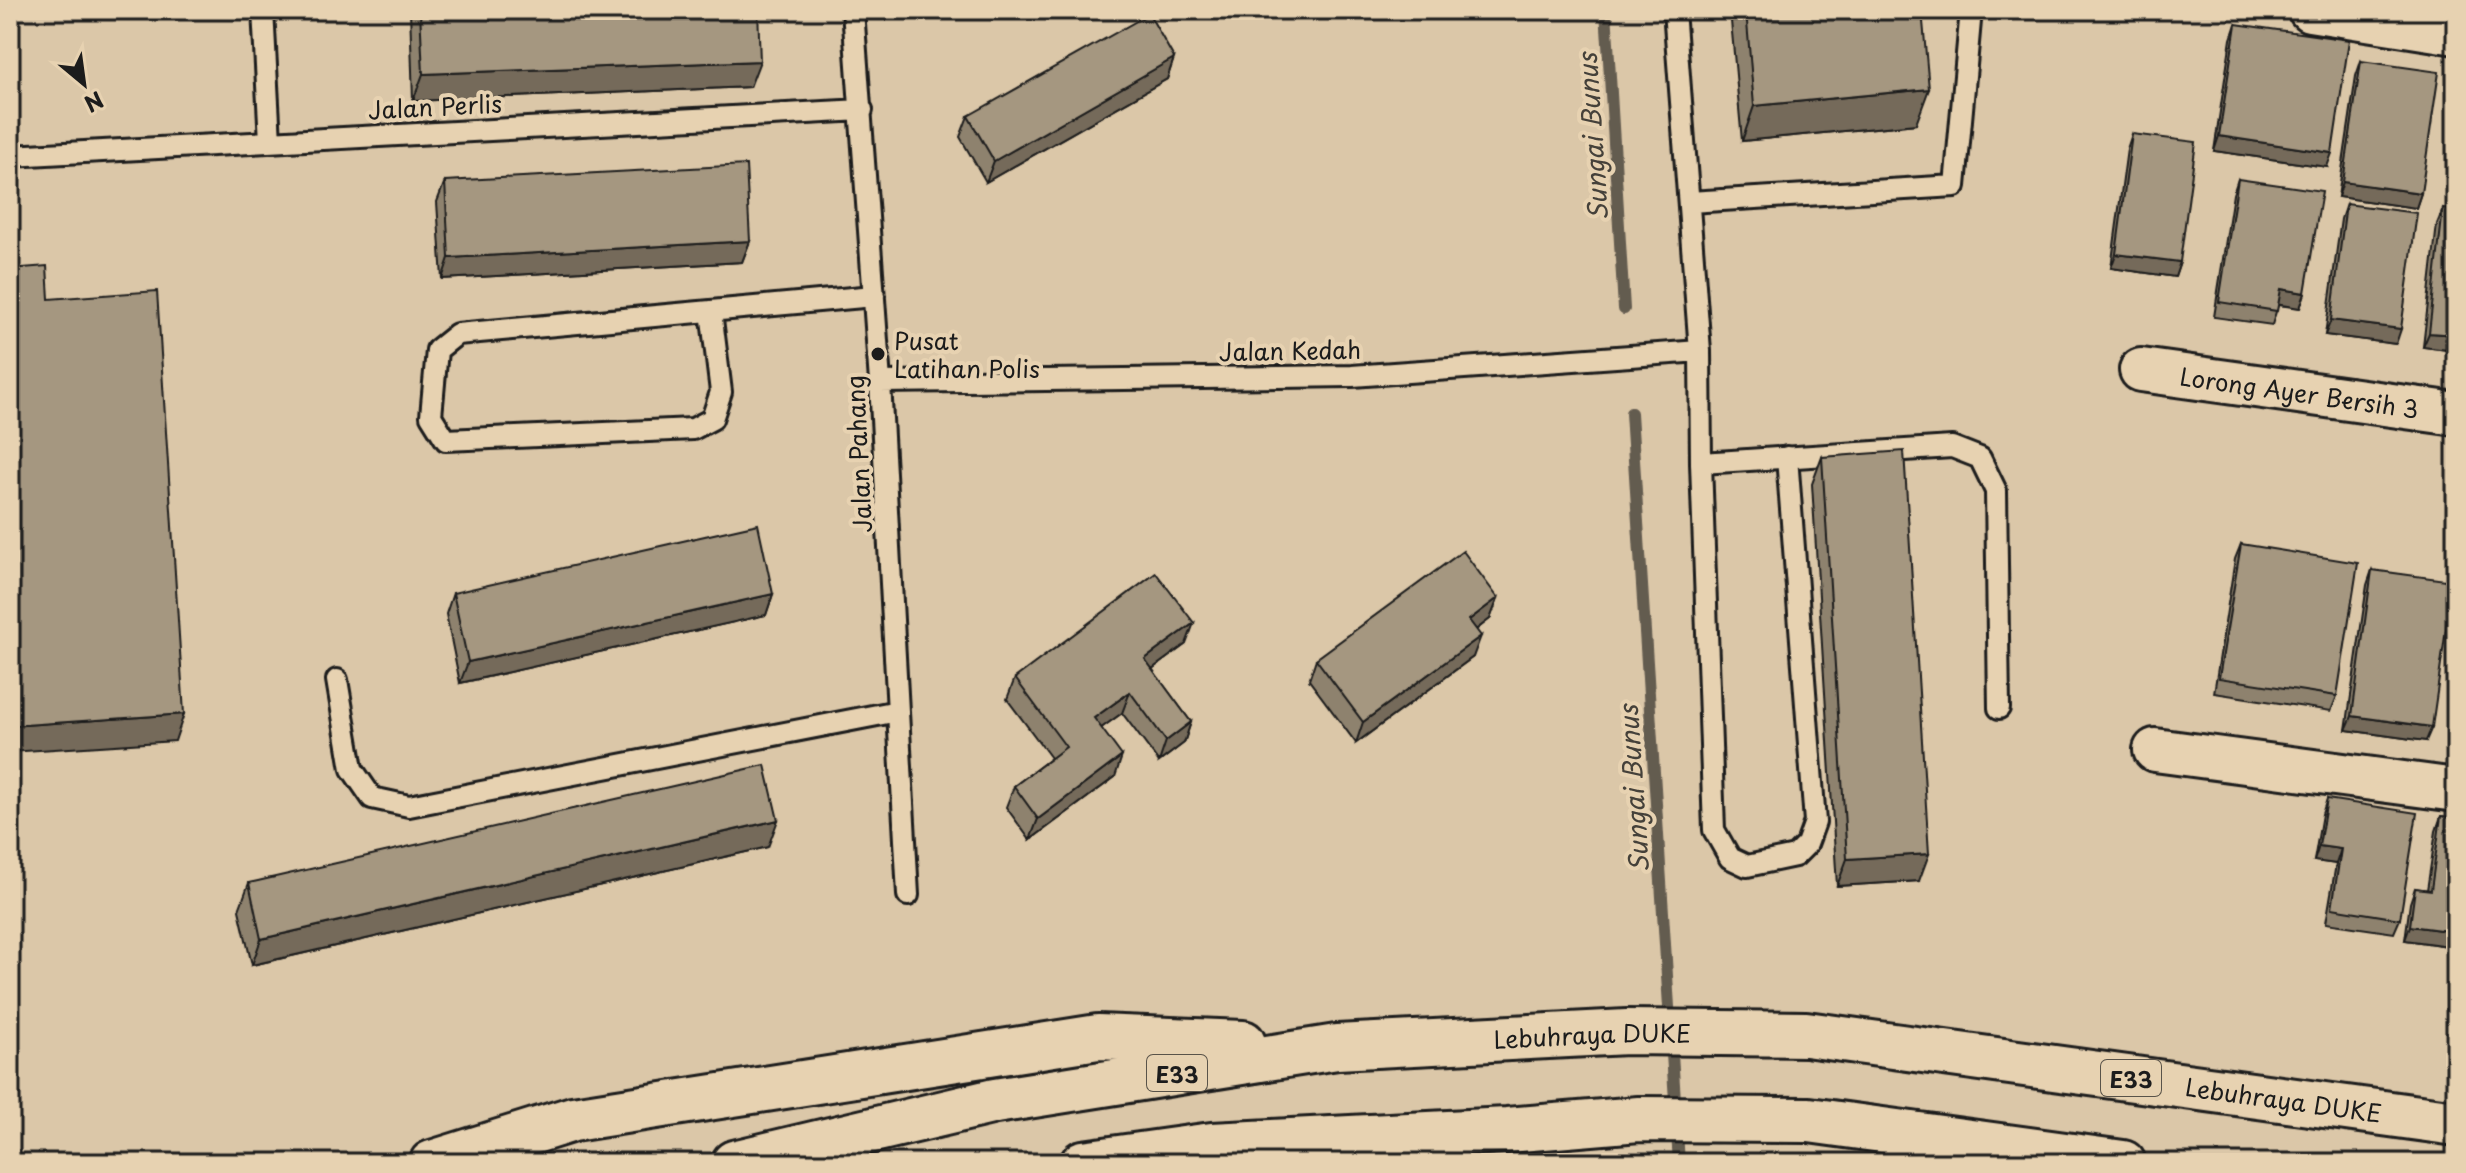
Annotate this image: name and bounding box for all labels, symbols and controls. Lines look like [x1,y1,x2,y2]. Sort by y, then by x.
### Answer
north arrow [44,44,124,124]
water label: Sungai Bunus [1567,50,1617,222]
text: N [79,84,110,121]
street label: Jalan Perlis [367,85,503,127]
place label: Pusat Latihan Polis [894,322,1040,386]
street label: Jalan Kedah [1219,331,1361,369]
marker: Pusat Latihan Polis [869,345,887,363]
street label: Lorong Ayer Bersih 3 [2178,358,2421,427]
street label: Jalan Pahang [836,374,880,534]
water label: Sungai Bunus [1608,702,1658,874]
street label: Lebuhraya DUKE [1492,1014,1691,1057]
road number: E33 [1147,1055,1207,1091]
road number: E33 [2101,1060,2161,1096]
street label: Lebuhraya DUKE [2183,1068,2384,1131]

